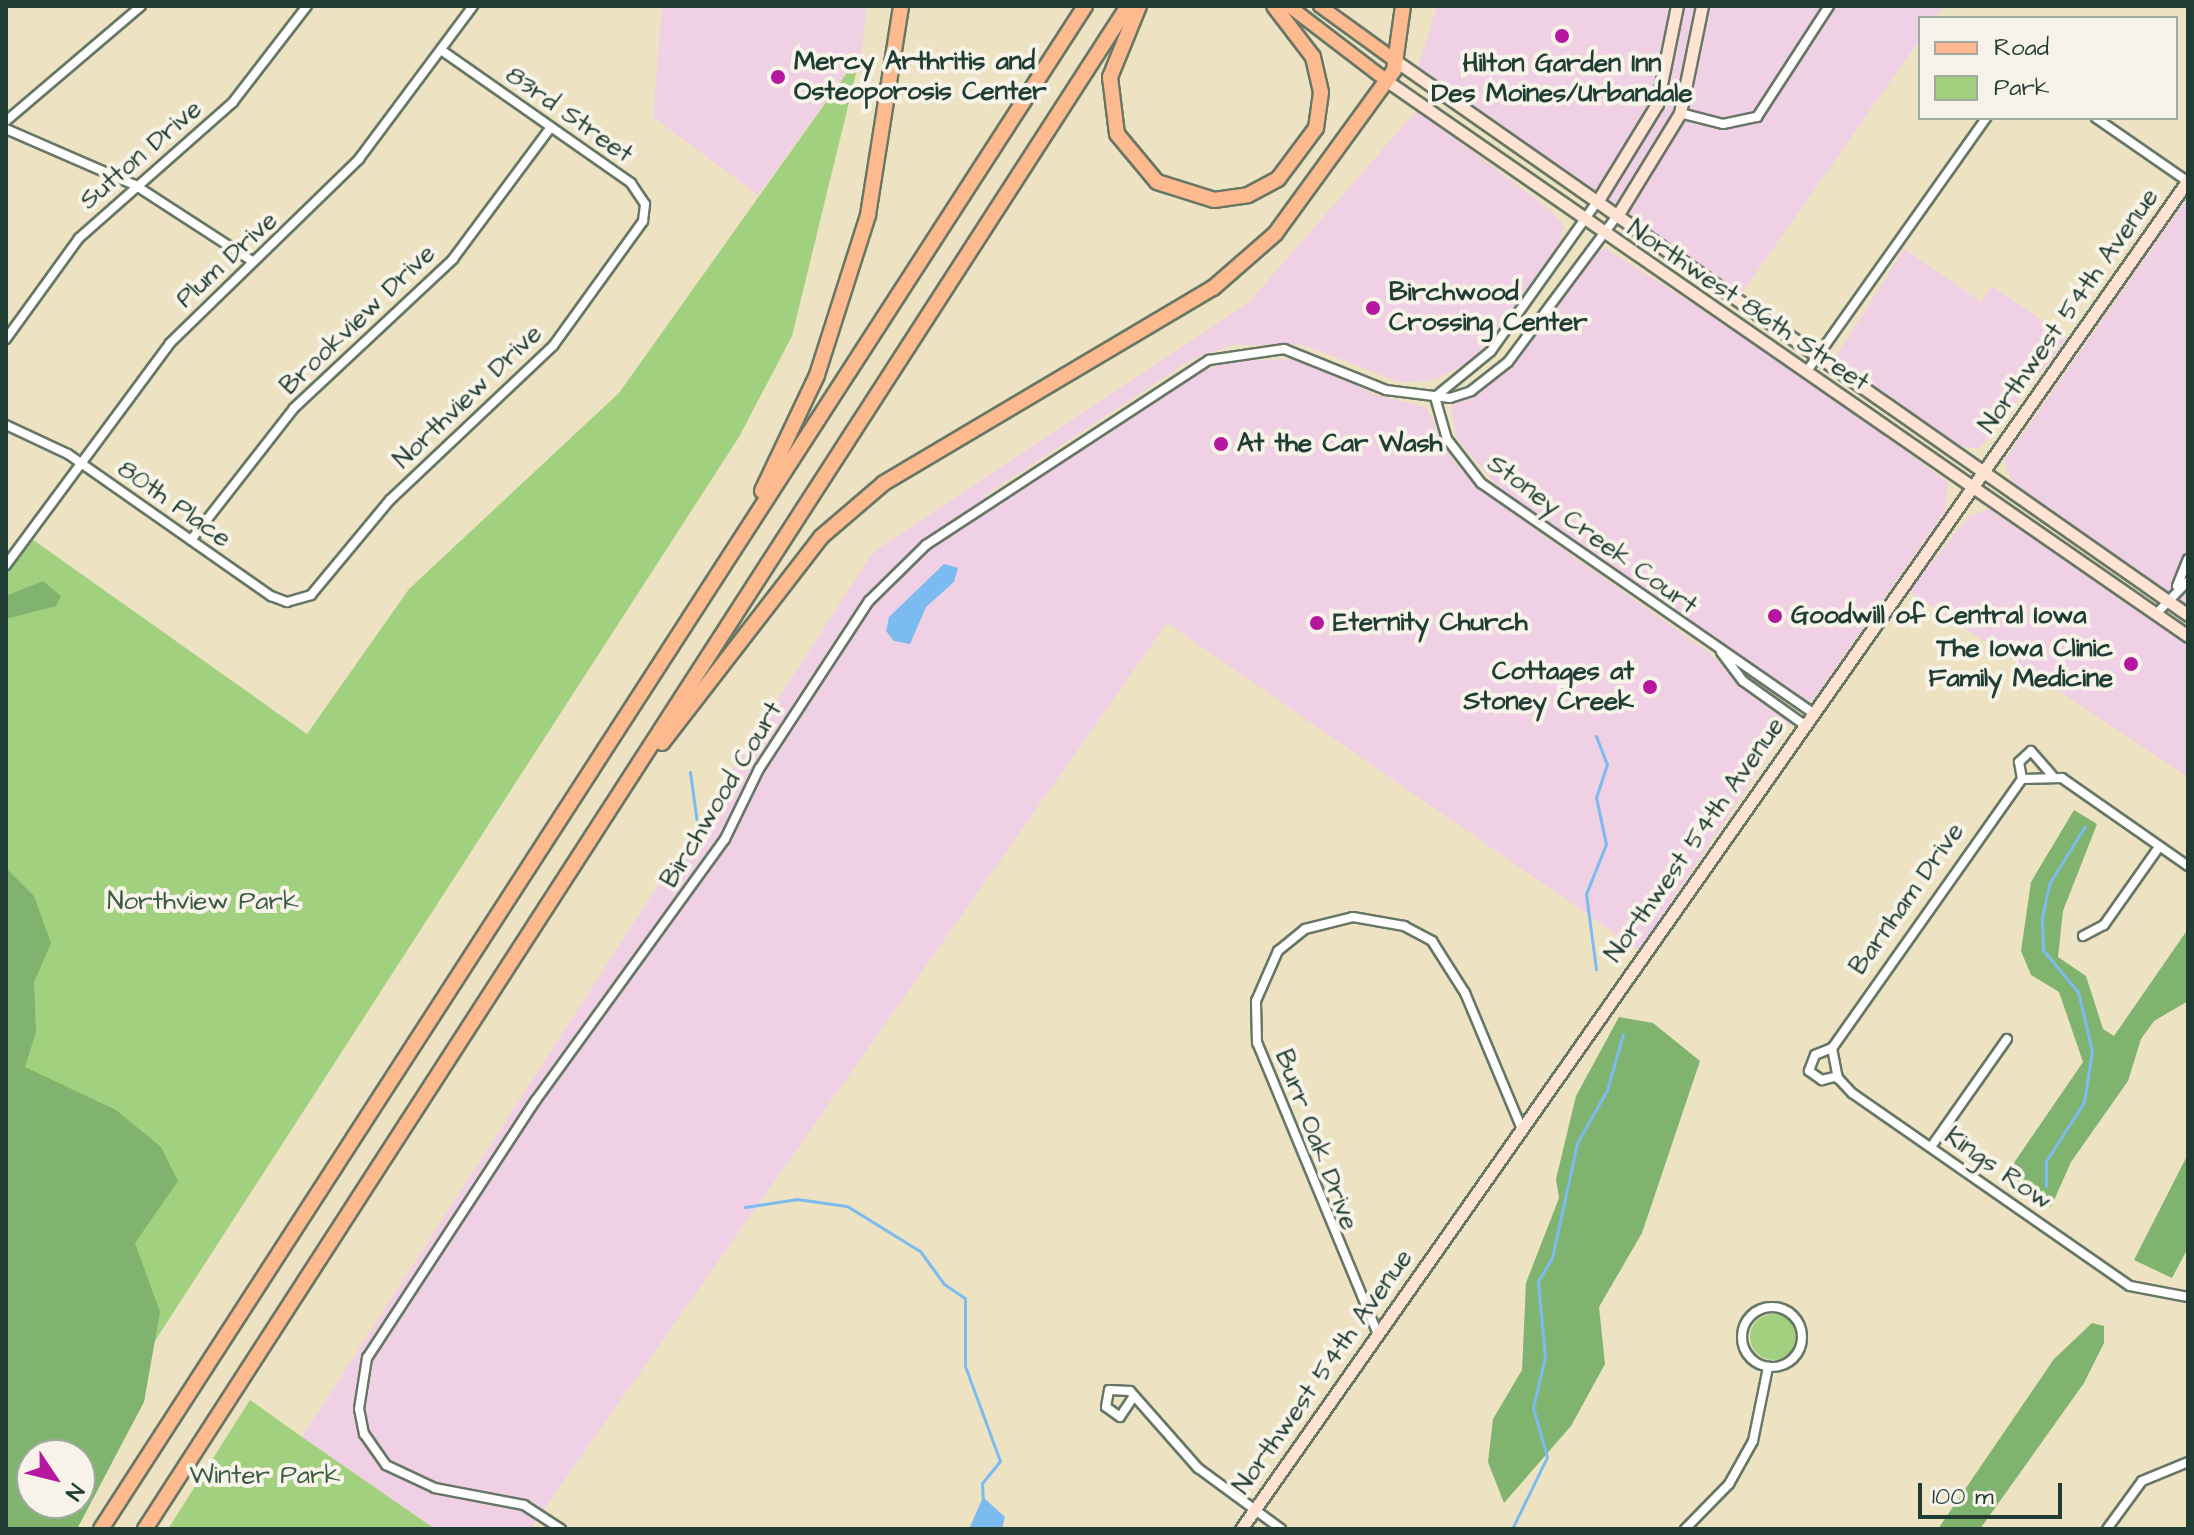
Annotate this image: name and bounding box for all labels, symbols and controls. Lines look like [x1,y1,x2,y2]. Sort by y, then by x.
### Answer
legend [1918,16,2178,120]
marker: Hilton Garden Inn Des Moines/Urbandale [1553,27,1571,45]
text: Road [1994,31,2049,65]
place label: Mercy Arthritis and Osteoporosis Center [794,46,1047,108]
place label: Hilton Garden Inn Des Moines/Urbandale [1432,48,1692,110]
street label: 83rd Street [499,60,639,170]
marker: Mercy Arthritis and Osteoporosis Center [769,68,787,86]
text: Park [1994,71,2050,105]
street label: Sutton Drive [74,93,208,217]
street label: Northwest 54th Avenue [1972,182,2166,440]
street label: Plum Drive [170,205,284,315]
street label: Northwest 86th Street [1621,213,1875,399]
street label: Brookview Drive [274,238,442,402]
place label: Birchwood Crossing Center [1389,277,1588,338]
marker: Birchwood Crossing Center [1364,299,1382,317]
street label: Northview Drive [387,318,549,476]
place label: At the Car Wash [1237,428,1442,460]
marker: At the Car Wash [1212,435,1230,453]
street label: Stoney Creek Court [1481,448,1703,622]
street label: 80th Place [111,454,237,554]
place label: Goodwill of Central Iowa [1791,600,2086,632]
place label: Eternity Church [1333,607,1528,639]
marker: Goodwill of Central Iowa [1766,607,1784,625]
marker: Eternity Church [1308,614,1326,632]
place label: The Iowa Clinic Family Medicine [1929,633,2113,694]
marker: The Iowa Clinic Family Medicine [2120,653,2142,675]
place label: Cottages at Stoney Creek [1464,656,1634,718]
marker: Cottages at Stoney Creek [1641,678,1659,696]
street label: Birchwood Court [654,696,790,894]
street label: Northwest 54th Avenue [1598,711,1792,969]
street label: Barnham Drive [1843,817,1971,981]
park label: Northview Park [107,886,299,918]
street label: Burr Oak Drive [1267,1045,1365,1235]
street label: Kings Row [1938,1121,2058,1217]
street label: Northwest 54th Avenue [1226,1243,1420,1501]
north arrow [16,1439,96,1519]
park label: Winter Park [190,1460,340,1492]
scale bar [1922,1467,2066,1517]
text: N [58,1477,91,1506]
text: 100 m [1932,1480,1994,1514]

